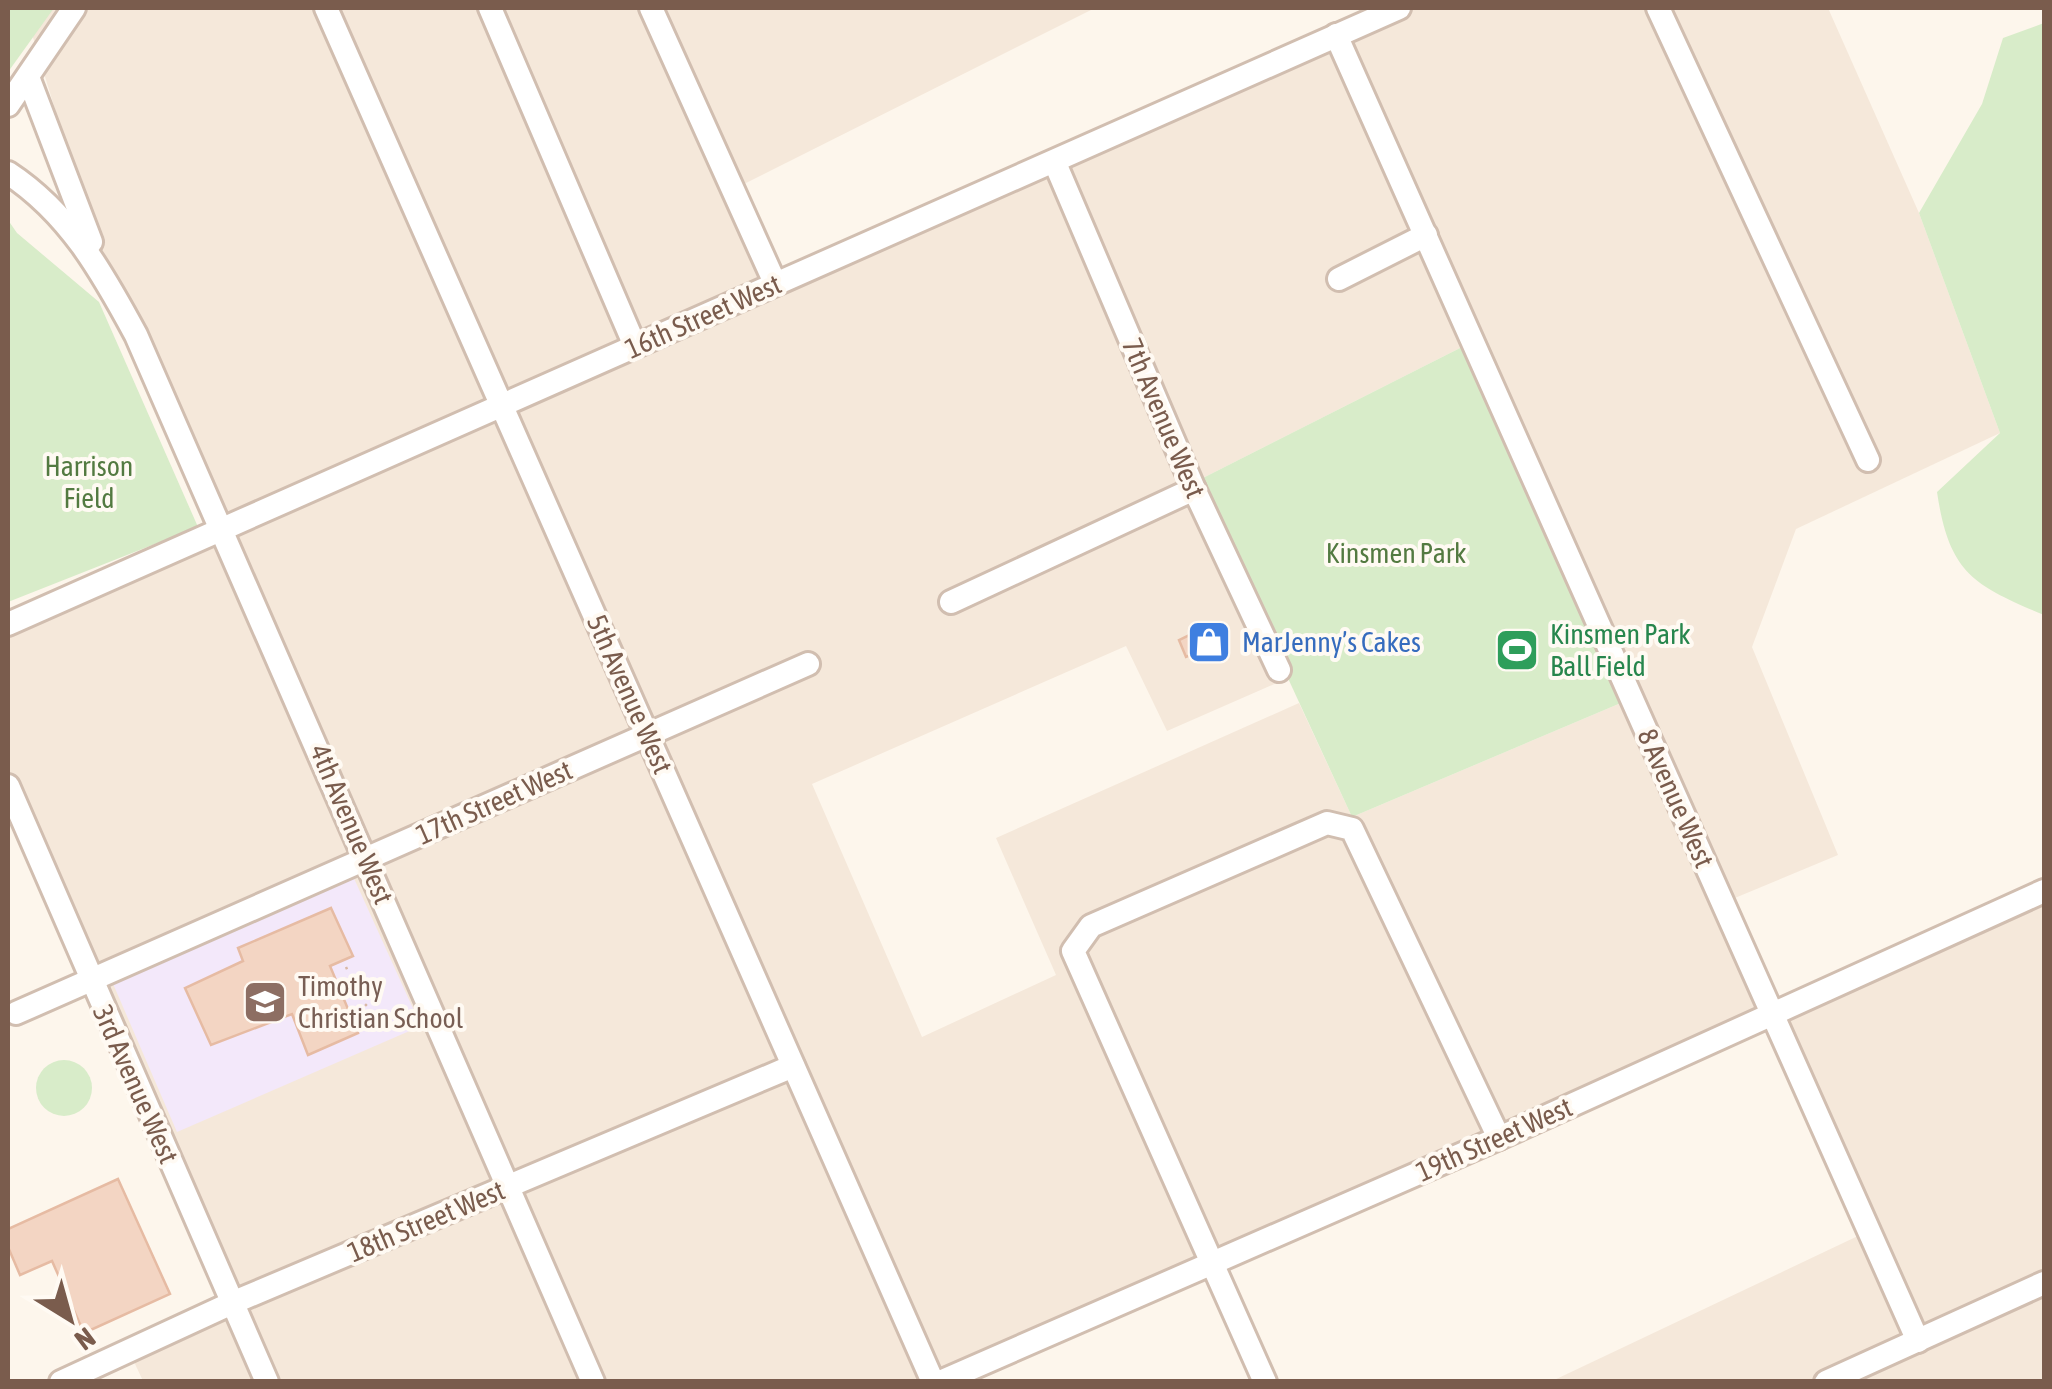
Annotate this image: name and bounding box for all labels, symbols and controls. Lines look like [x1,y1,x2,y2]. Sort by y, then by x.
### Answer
street label: 16th Street West [620,267,786,365]
street label: 7th Avenue West [1116,333,1212,503]
park label: Harrison Field [45,450,133,514]
park label: Kinsmen Park [1326,537,1466,569]
street label: 5th Avenue West [581,610,679,778]
place label: Kinsmen Park Ball Field [1550,618,1691,682]
shop icon: MarJenny’s Cakes [1186,619,1232,665]
place label: MarJenny’s Cakes [1242,626,1421,658]
sports icon: Kinsmen Park Ball Field [1494,627,1540,673]
street label: 8 Avenue West [1631,724,1721,872]
street label: 4th Avenue West [304,739,400,909]
street label: 17th Street West [411,753,577,851]
place label: Timothy Christian School [298,970,464,1034]
school or university icon: Timothy Christian School [242,979,288,1025]
street label: 3rd Avenue West [87,1000,185,1168]
street label: 19th Street West [1411,1090,1577,1188]
street label: 18th Street West [343,1174,509,1268]
north arrow [20,1269,120,1369]
text: N [69,1321,101,1357]

